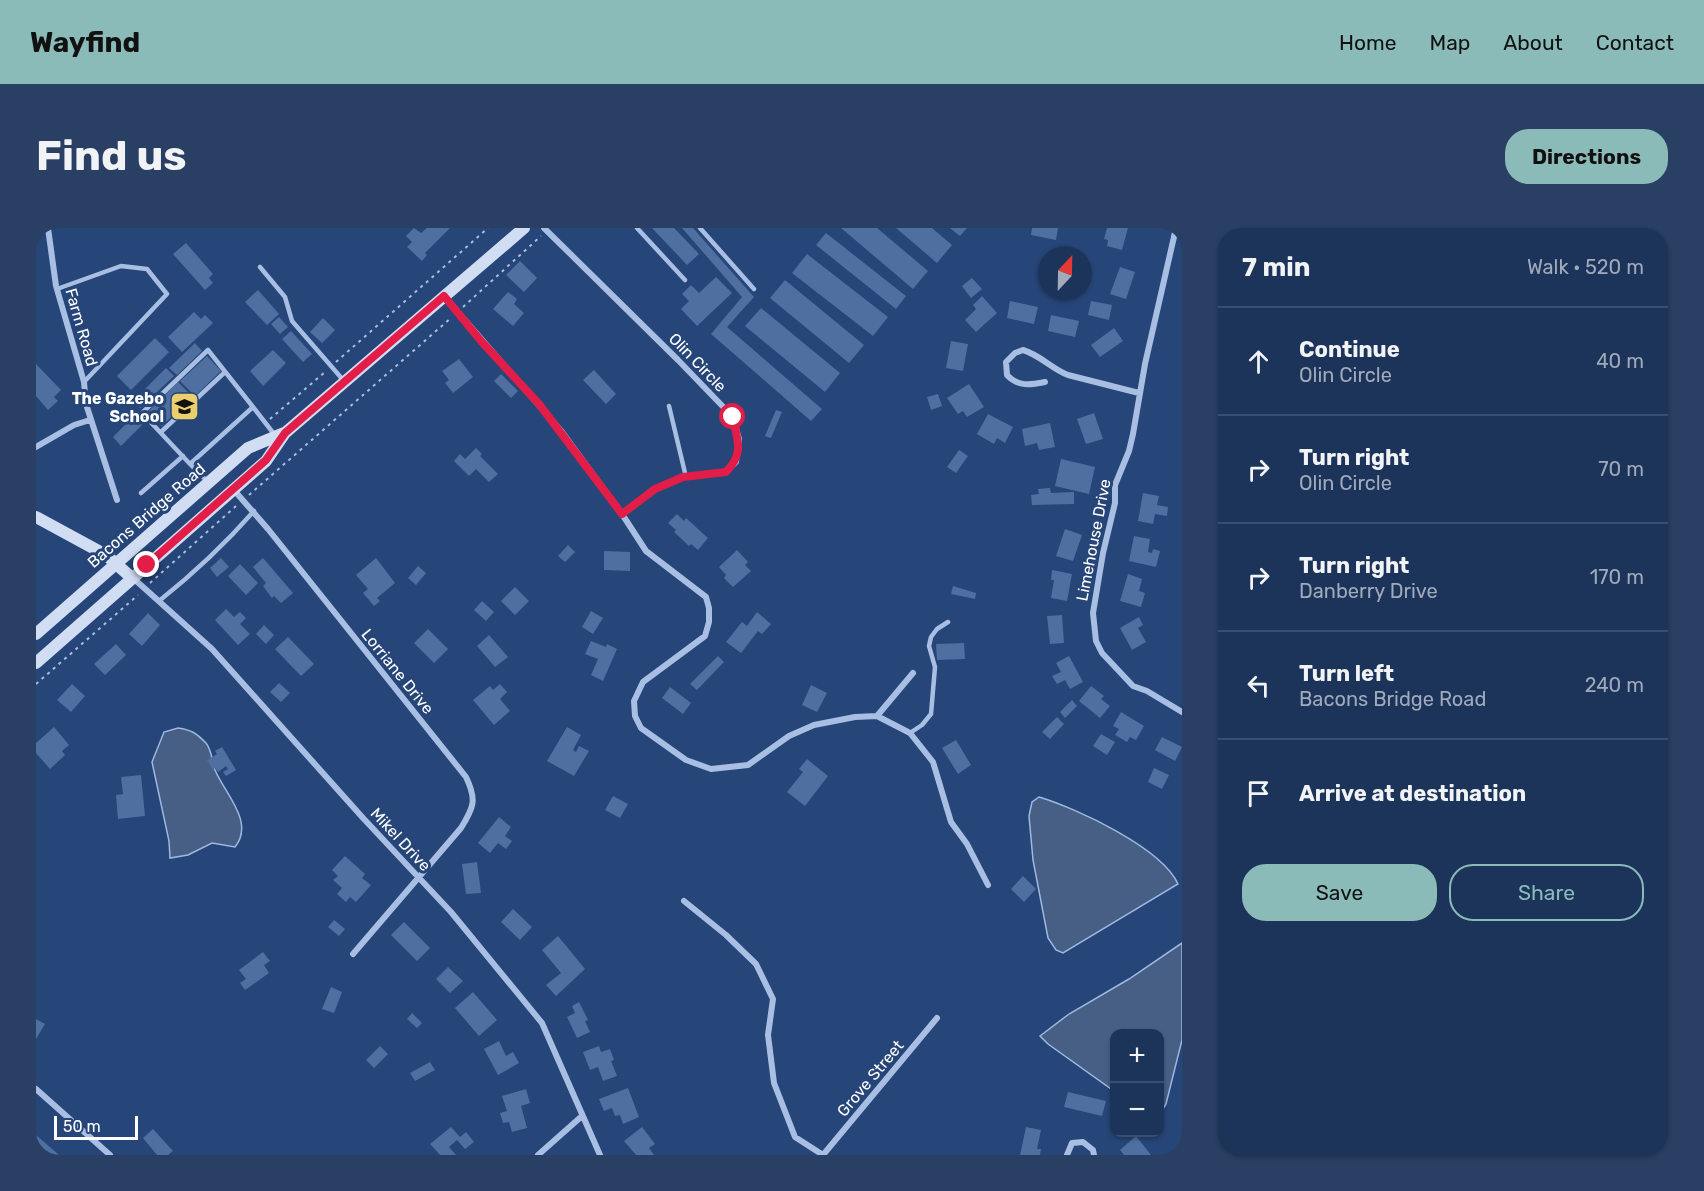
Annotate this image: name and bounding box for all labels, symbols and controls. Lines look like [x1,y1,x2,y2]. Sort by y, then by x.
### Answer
text: Wayfind [30,26,140,59]
text: Home [1339,30,1396,55]
text: Map [1429,30,1470,55]
text: About [1503,30,1563,55]
text: Contact [1596,30,1674,55]
button: Directions [1505,129,1668,184]
text: Find us [36,131,187,181]
north arrow [1038,246,1092,300]
text: 7 min [1242,252,1310,283]
text: Walk · 520 m [1527,255,1644,279]
street label: Farm Road [61,286,102,368]
street label: Olin Circle [665,329,730,396]
text: Continue [1299,336,1400,363]
icon: ahead [1242,345,1275,378]
text: 40 m [1596,349,1644,373]
text: Olin Circle [1299,363,1392,387]
place label: The Gazebo School [72,389,164,426]
school or university icon: The Gazebo School [169,391,201,423]
route start [719,403,745,429]
text: Turn right [1299,444,1409,471]
icon: right [1242,453,1275,486]
text: 70 m [1598,457,1644,481]
street label: Bacons Bridge Road [84,459,209,572]
text: Olin Circle [1299,471,1392,495]
street label: Limehouse Drive [1072,477,1115,603]
route end [133,551,159,577]
text: Turn right [1299,552,1409,579]
icon: right [1242,561,1275,594]
text: 170 m [1590,565,1644,589]
text: Danberry Drive [1299,579,1438,603]
street label: Lorriane Drive [358,625,438,718]
text: Turn left [1299,660,1394,687]
icon: left [1242,669,1275,702]
text: 240 m [1585,673,1644,697]
text: Bacons Bridge Road [1299,687,1486,711]
icon: arrive [1242,777,1275,810]
text: Arrive at destination [1299,780,1526,807]
street label: Mikel Drive [367,804,435,875]
button: Save [1242,864,1437,921]
button: Share [1449,864,1644,921]
map controls [1110,1029,1164,1137]
button: + [1110,1029,1164,1083]
street label: Grove Street [833,1036,908,1120]
button: − [1110,1083,1164,1137]
scale bar [54,1113,138,1140]
text: 50 m [63,1117,101,1136]

